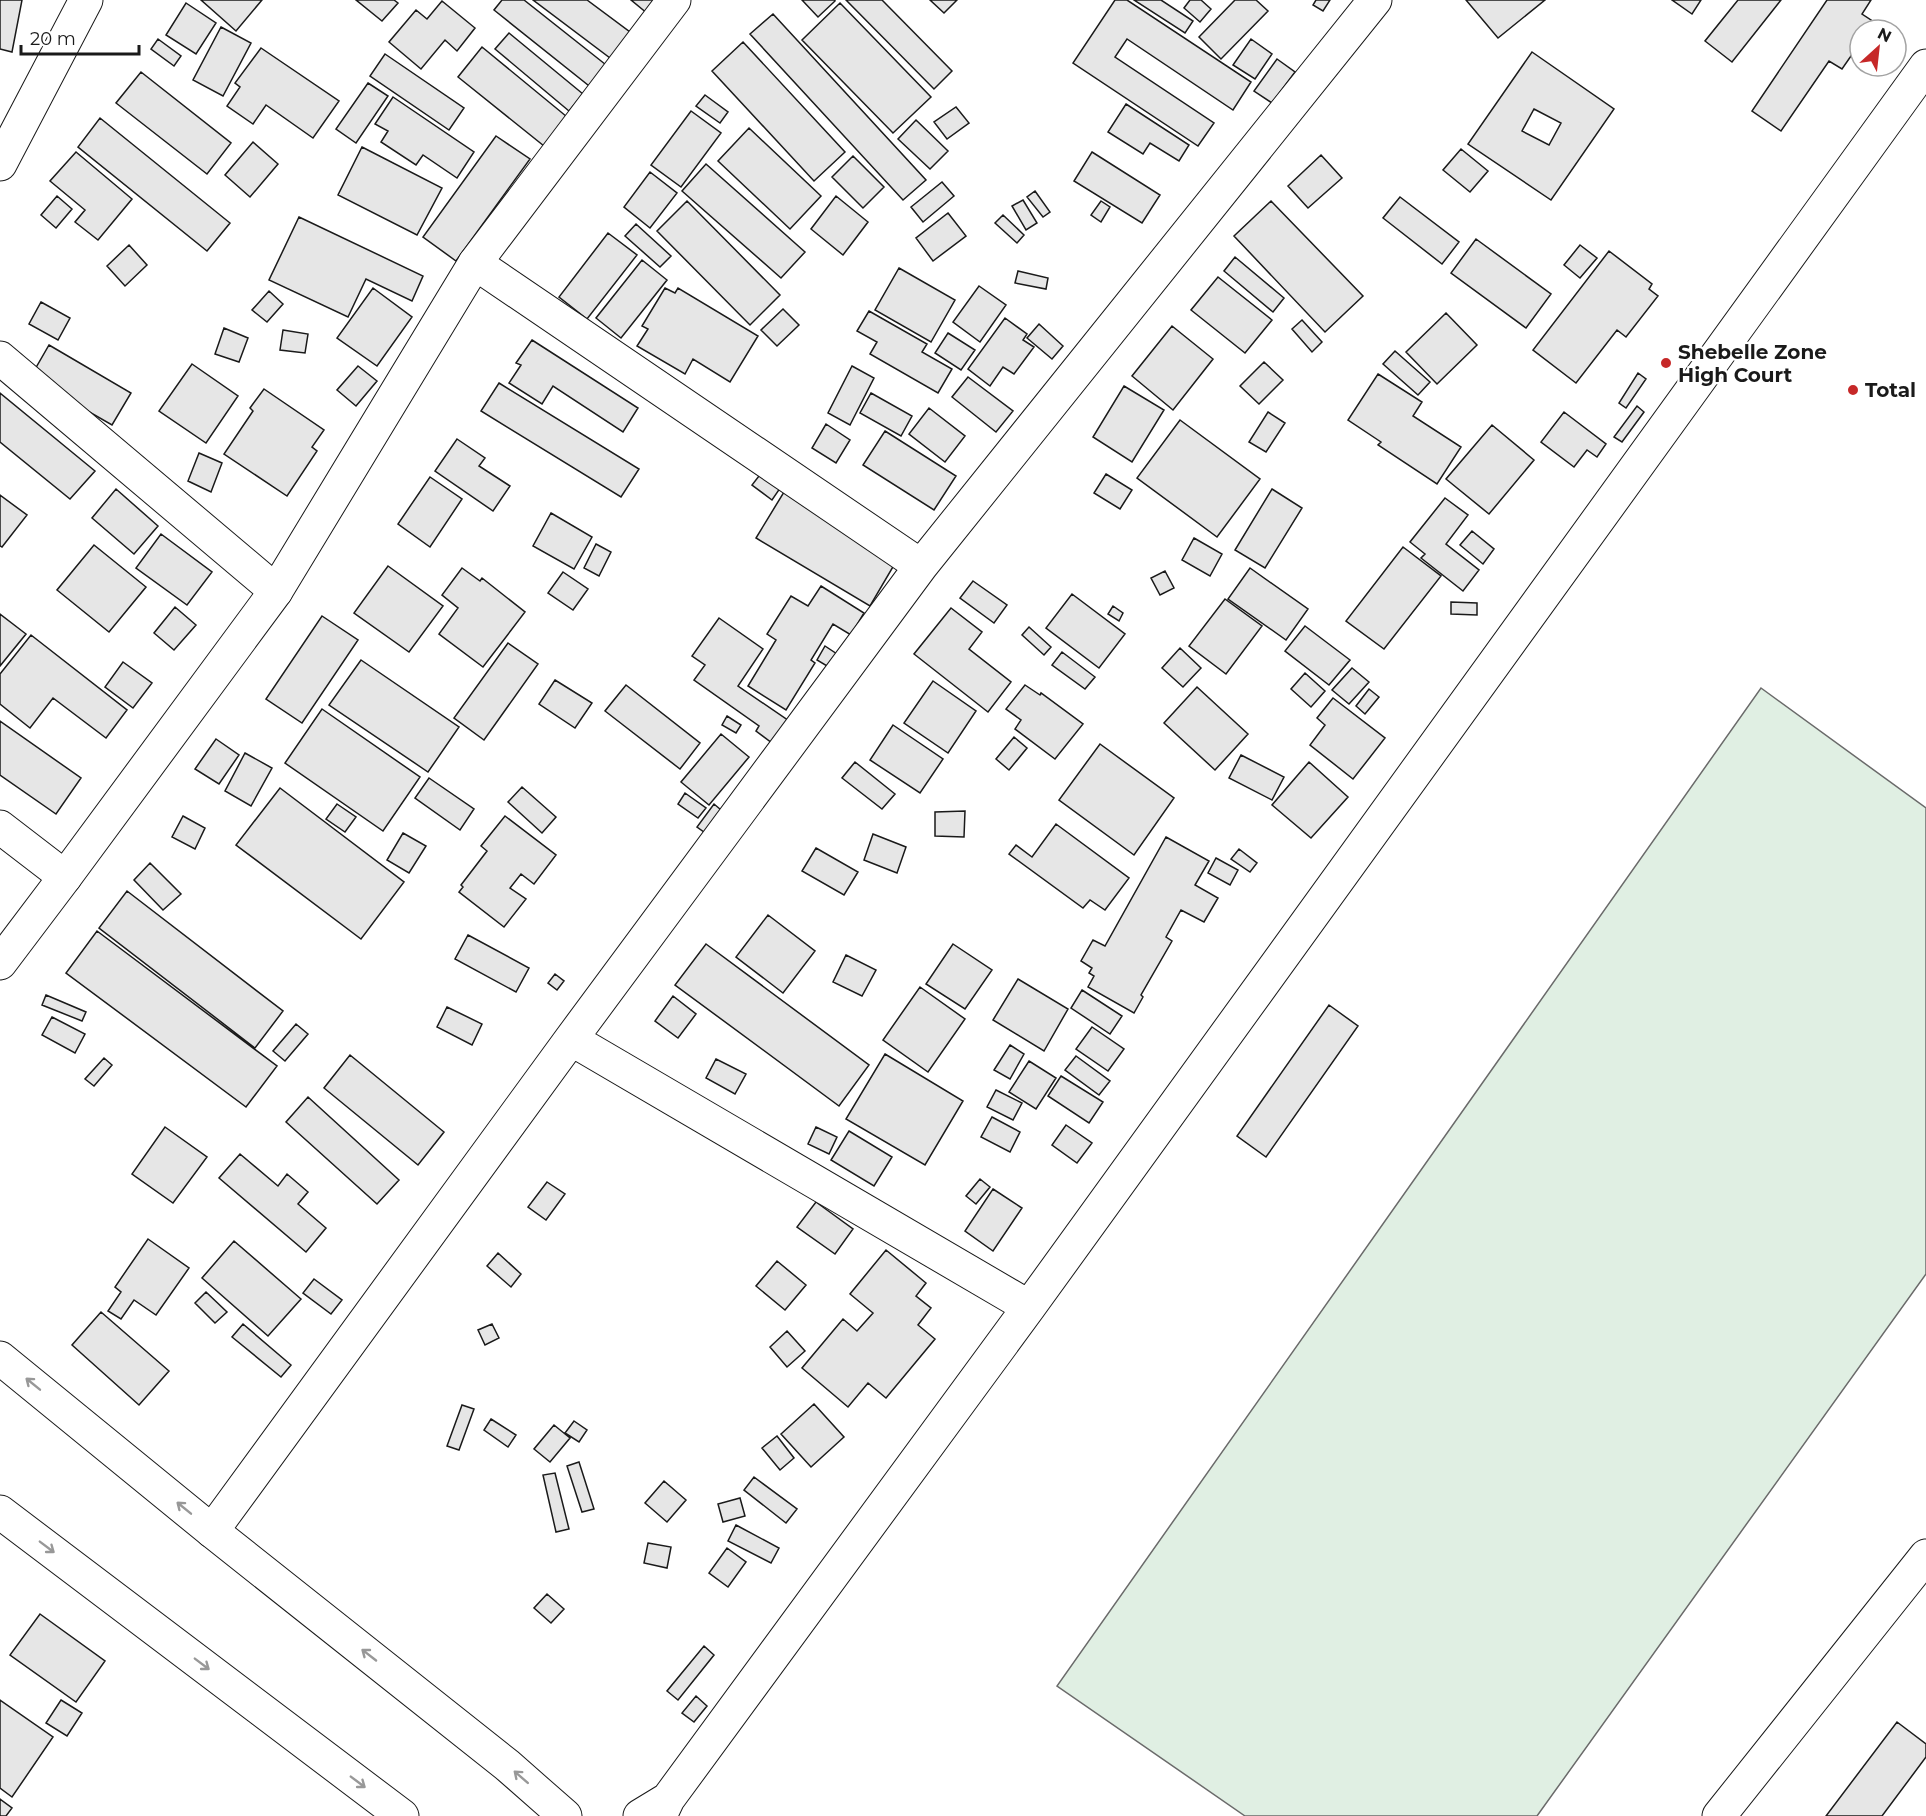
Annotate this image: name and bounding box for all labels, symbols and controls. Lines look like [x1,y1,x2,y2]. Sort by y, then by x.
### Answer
scale bar [21,18,140,56]
north arrow [1848,18,1908,78]
text: N [1875,24,1895,46]
text: 20 m [30,28,76,50]
place label: Shebelle Zone High Court [1678,340,1827,387]
marker: Shebelle Zone High Court [1659,356,1673,370]
place label: Total [1865,378,1916,402]
marker: Total [1846,383,1860,397]
one-way arrow [25,1378,41,1391]
one-way arrow [176,1501,192,1514]
one-way arrow [38,1541,54,1553]
one-way arrow [361,1649,377,1662]
one-way arrow [194,1658,210,1671]
one-way arrow [514,1770,529,1784]
one-way arrow [349,1776,365,1788]

